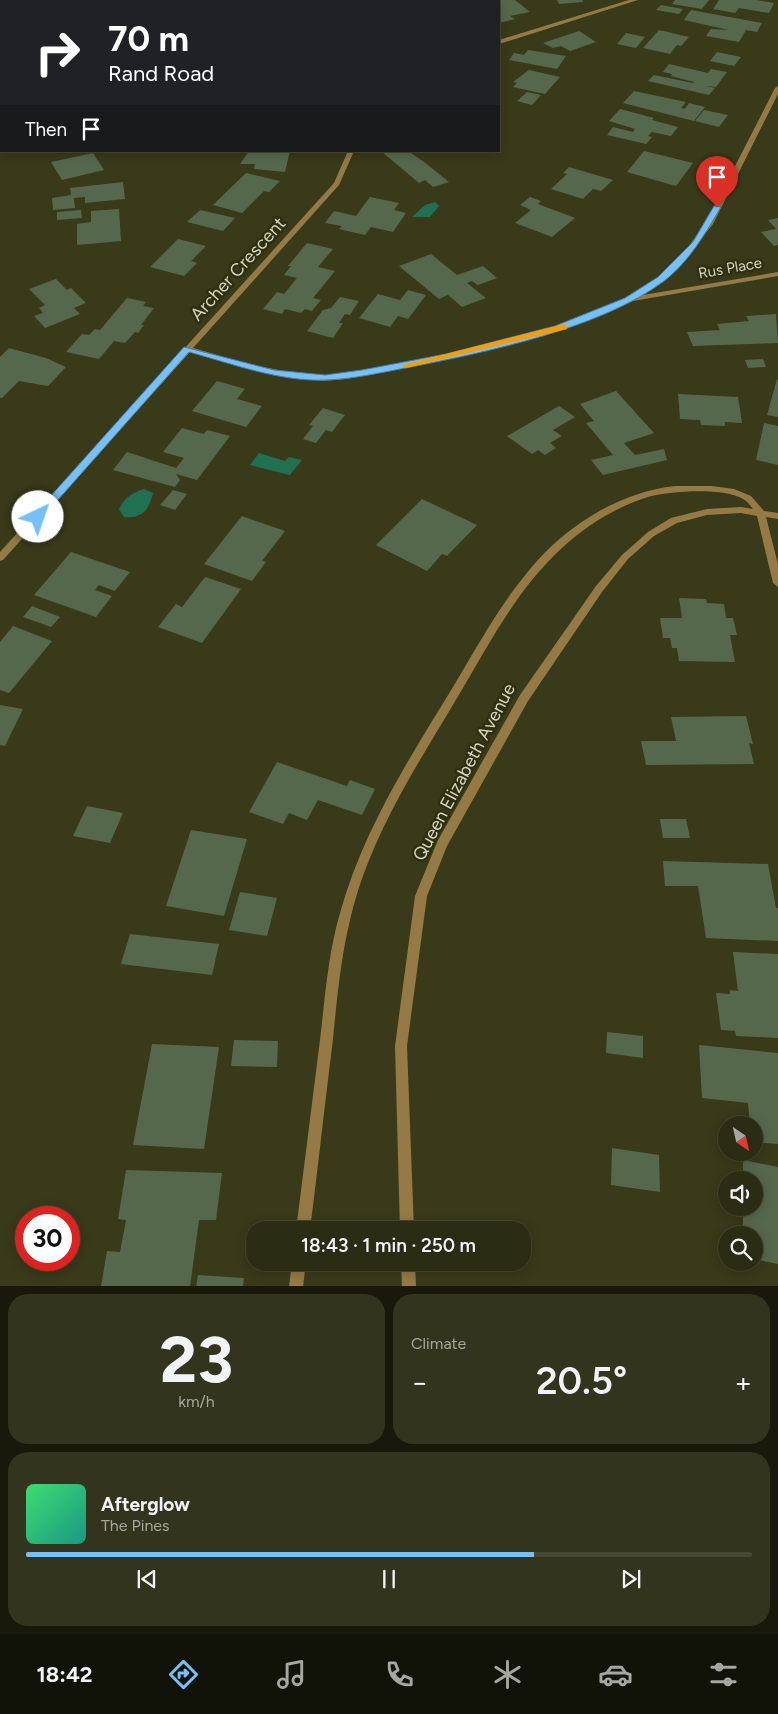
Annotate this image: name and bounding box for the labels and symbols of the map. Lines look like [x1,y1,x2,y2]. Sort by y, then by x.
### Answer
pin [696,156,738,207]
street label: Archer Crescent [186,212,290,325]
street label: Rus Place [697,254,763,282]
position arrow [11,490,63,542]
street label: Queen Elizabeth Avenue [408,679,520,864]
north arrow [718,1116,762,1161]
speed limit sign: 30 [15,1206,80,1271]

